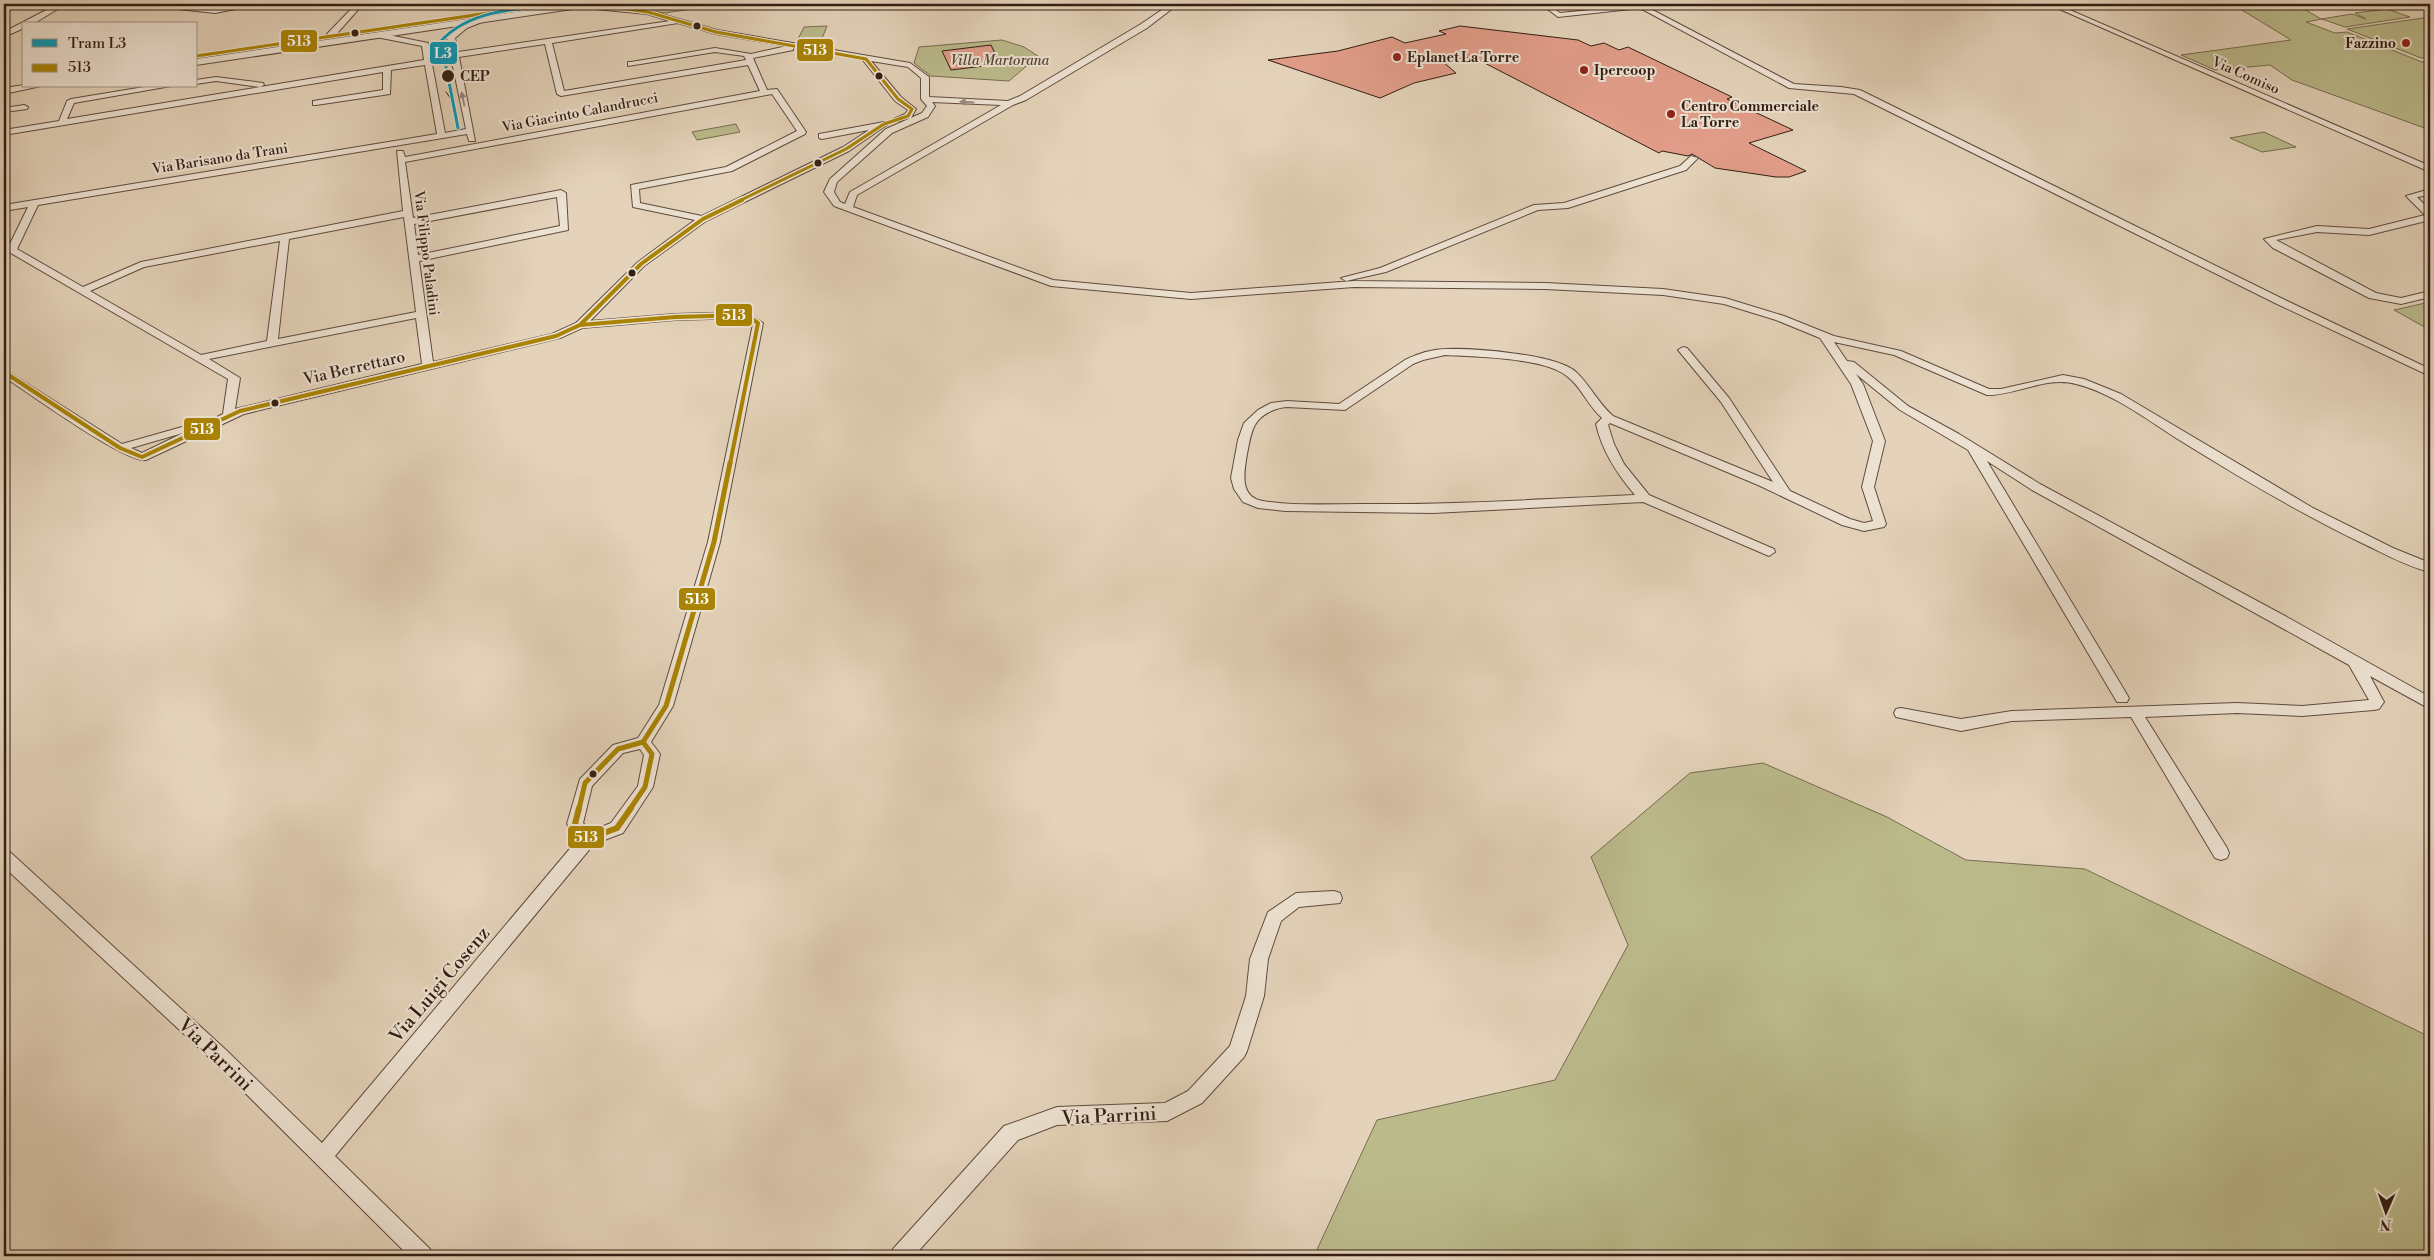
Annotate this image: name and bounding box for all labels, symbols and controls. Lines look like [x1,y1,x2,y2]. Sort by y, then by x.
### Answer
unlabelled marker [692,21,702,31]
legend [22,22,198,88]
unlabelled marker [350,28,360,38]
line badge: 513 [280,29,318,53]
text: 513 [287,33,311,51]
text: Tram L3 [68,34,126,53]
place label: Fazzino [2345,35,2396,53]
marker: Fazzino [2400,37,2412,49]
line badge: 513 [796,38,834,62]
line badge: L3 [429,41,458,65]
text: 513 [803,42,827,60]
text: L3 [434,45,452,63]
place label: Eplanet La Torre [1407,49,1520,67]
marker: Eplanet La Torre [1391,51,1403,63]
park label: Villa Martorana [951,52,1050,70]
street label: Via Comiso [2208,53,2282,99]
text: 513 [68,58,91,77]
place label: Ipercoop [1594,62,1656,80]
marker: Ipercoop [1578,64,1590,76]
marker: CEP [440,68,456,84]
place label: CEP [460,68,490,86]
unlabelled marker [874,71,884,81]
street label: Via Giacinto Calandrucci [500,89,660,137]
one-way arrow [459,91,467,107]
one-way arrow [959,98,975,106]
place label: Centro Commerciale La Torre [1681,98,1820,132]
marker: Centro Commerciale La Torre [1665,108,1677,120]
street label: Via Barisano da Trani [150,139,290,179]
unlabelled marker [813,158,823,168]
street label: Via Filippo Paladini [409,189,443,317]
unlabelled marker [627,268,637,278]
line badge: 513 [715,303,753,327]
text: 513 [722,307,746,325]
street label: Via Berrettaro [300,347,407,390]
unlabelled marker [270,398,280,408]
line badge: 513 [183,417,221,441]
text: 513 [190,421,214,439]
line badge: 513 [678,587,716,611]
text: 513 [685,591,709,609]
unlabelled marker [588,769,598,779]
line badge: 513 [567,825,605,849]
text: 513 [574,829,598,847]
street label: Via Luigi Cosenz [384,922,495,1048]
street label: Via Parrini [172,1012,258,1096]
street label: Via Parrini [1060,1102,1157,1131]
north arrow [2362,1188,2412,1238]
text: N [2380,1215,2391,1233]

